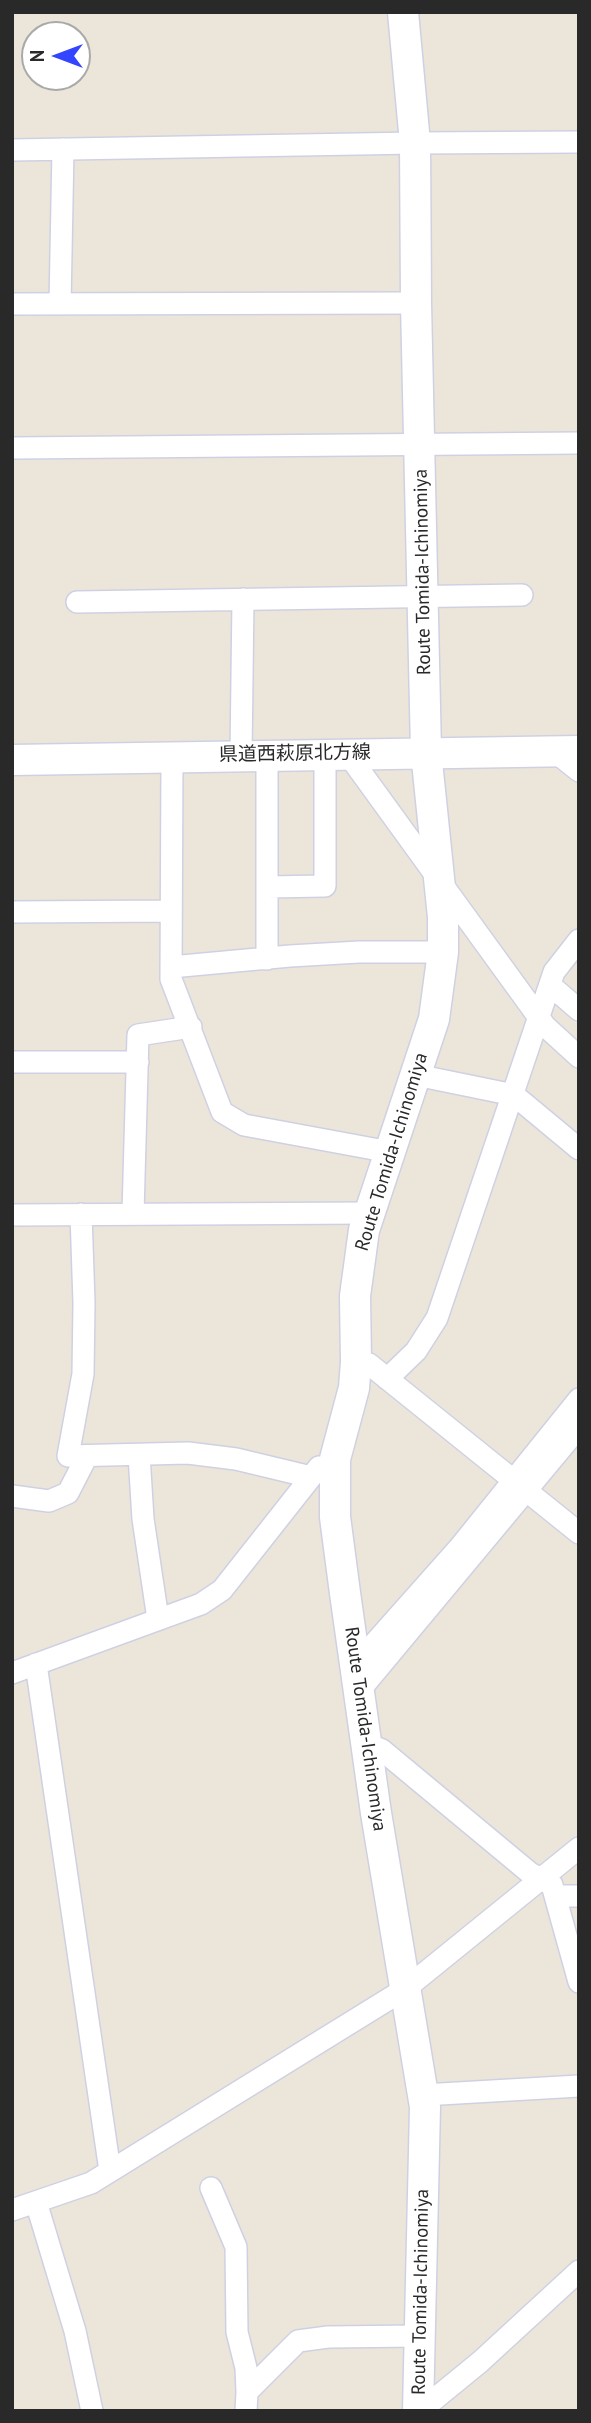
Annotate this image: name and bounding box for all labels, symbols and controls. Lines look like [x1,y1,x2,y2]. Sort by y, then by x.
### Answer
north arrow [21,21,91,91]
text: N [25,50,49,62]
street label: Route Tomida-Ichinomiya [410,469,436,675]
street label: 県道西萩原北方線 [219,741,371,767]
street label: Route Tomida-Ichinomiya [351,1050,433,1254]
street label: Route Tomida-Ichinomiya [339,1625,391,1833]
street label: Route Tomida-Ichinomiya [408,2189,434,2395]

